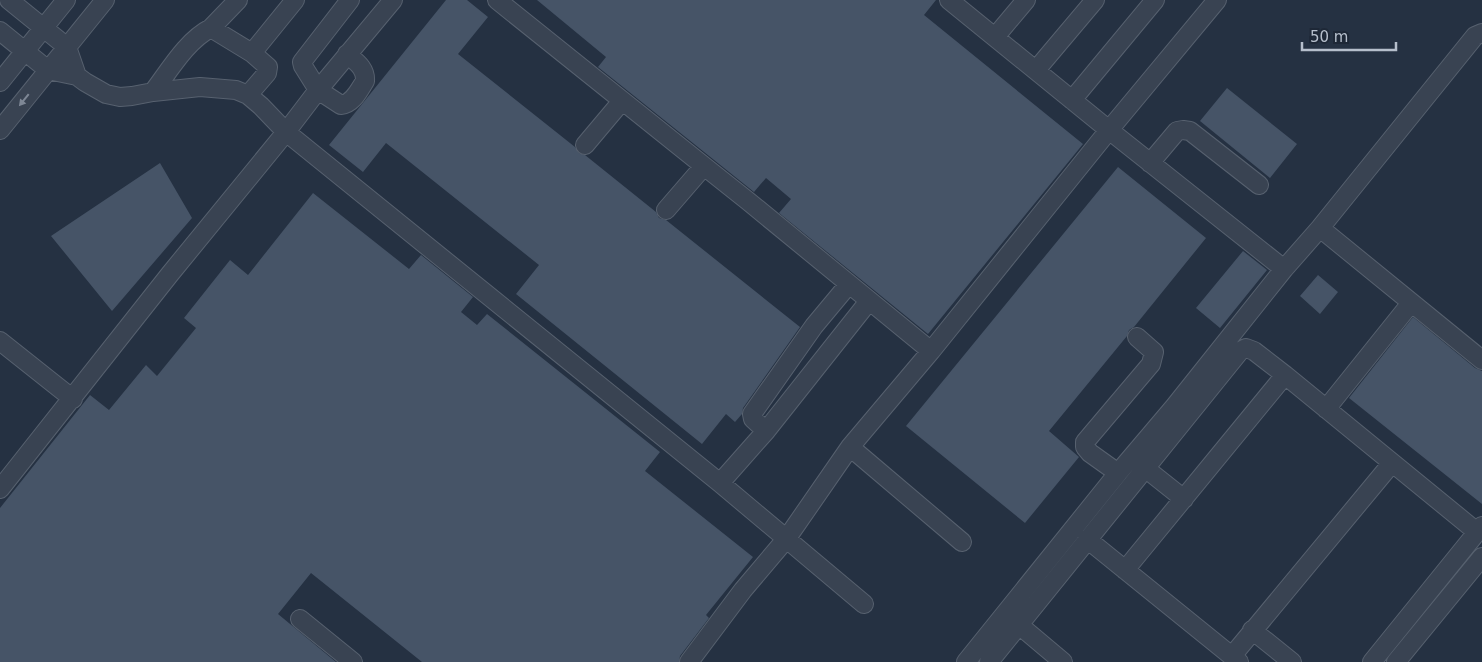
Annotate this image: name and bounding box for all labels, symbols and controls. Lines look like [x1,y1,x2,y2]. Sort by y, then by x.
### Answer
scale bar [1302,20,1396,52]
text: 50 m [1310,28,1348,46]
one-way arrow [19,93,30,106]

